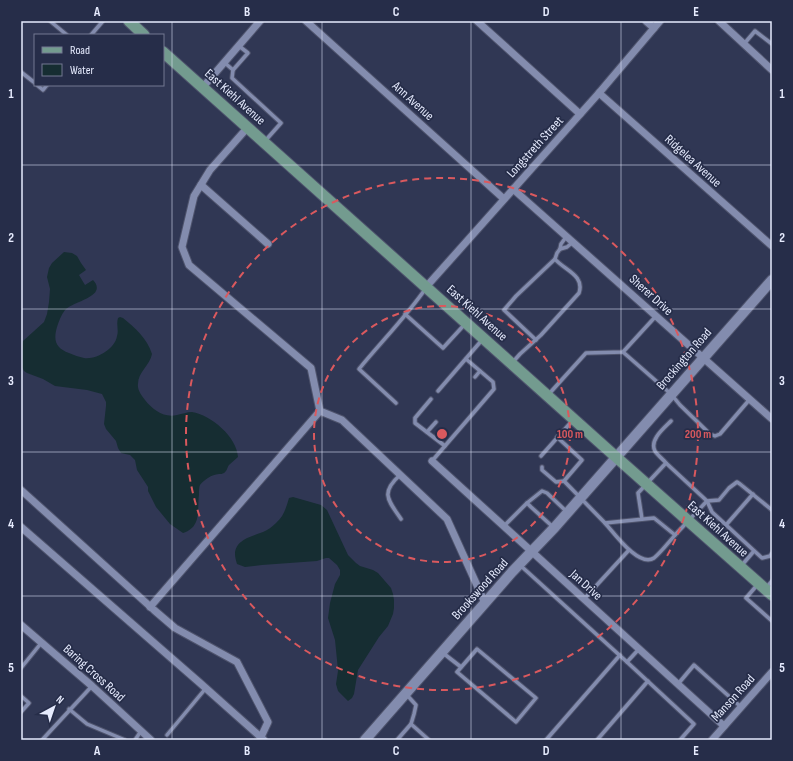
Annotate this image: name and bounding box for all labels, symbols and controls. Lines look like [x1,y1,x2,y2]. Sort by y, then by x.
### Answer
text: A [93,4,101,20]
text: B [244,4,250,20]
text: C [393,4,400,20]
text: D [543,4,550,20]
text: E [693,4,699,20]
legend [34,34,164,86]
text: Road [70,43,90,58]
text: Water [70,63,94,78]
street label: East Kiehl Avenue [201,66,269,128]
street label: Ann Avenue [388,77,437,124]
text: 1 [8,86,14,102]
text: 1 [779,86,785,102]
street label: Longstreth Street [503,113,567,181]
street label: Ridgelea Avenue [661,131,725,191]
text: 2 [8,230,14,246]
text: 2 [779,230,785,246]
street label: Sherer Drive [626,271,676,319]
street label: East Kiehl Avenue [443,282,511,344]
street label: Brockington Road [653,325,715,393]
text: 3 [8,373,14,389]
text: 3 [779,373,785,389]
centre of rings [435,427,449,441]
text: 100 m [557,427,583,442]
text: 200 m [685,427,711,442]
street label: East Kiehl Avenue [684,498,752,560]
text: 4 [8,516,14,532]
text: 4 [779,516,785,532]
street label: Brookswood Road [448,555,512,623]
street label: Jan Drive [566,566,605,604]
street label: Baring Cross Road [60,641,128,705]
text: 5 [8,660,14,676]
text: 5 [779,660,785,676]
street label: Manson Road [708,671,758,725]
north arrow [34,687,74,727]
text: N [54,693,67,707]
text: A [93,743,101,759]
text: B [244,743,250,759]
text: C [393,743,400,759]
text: D [543,743,550,759]
text: E [693,743,699,759]

